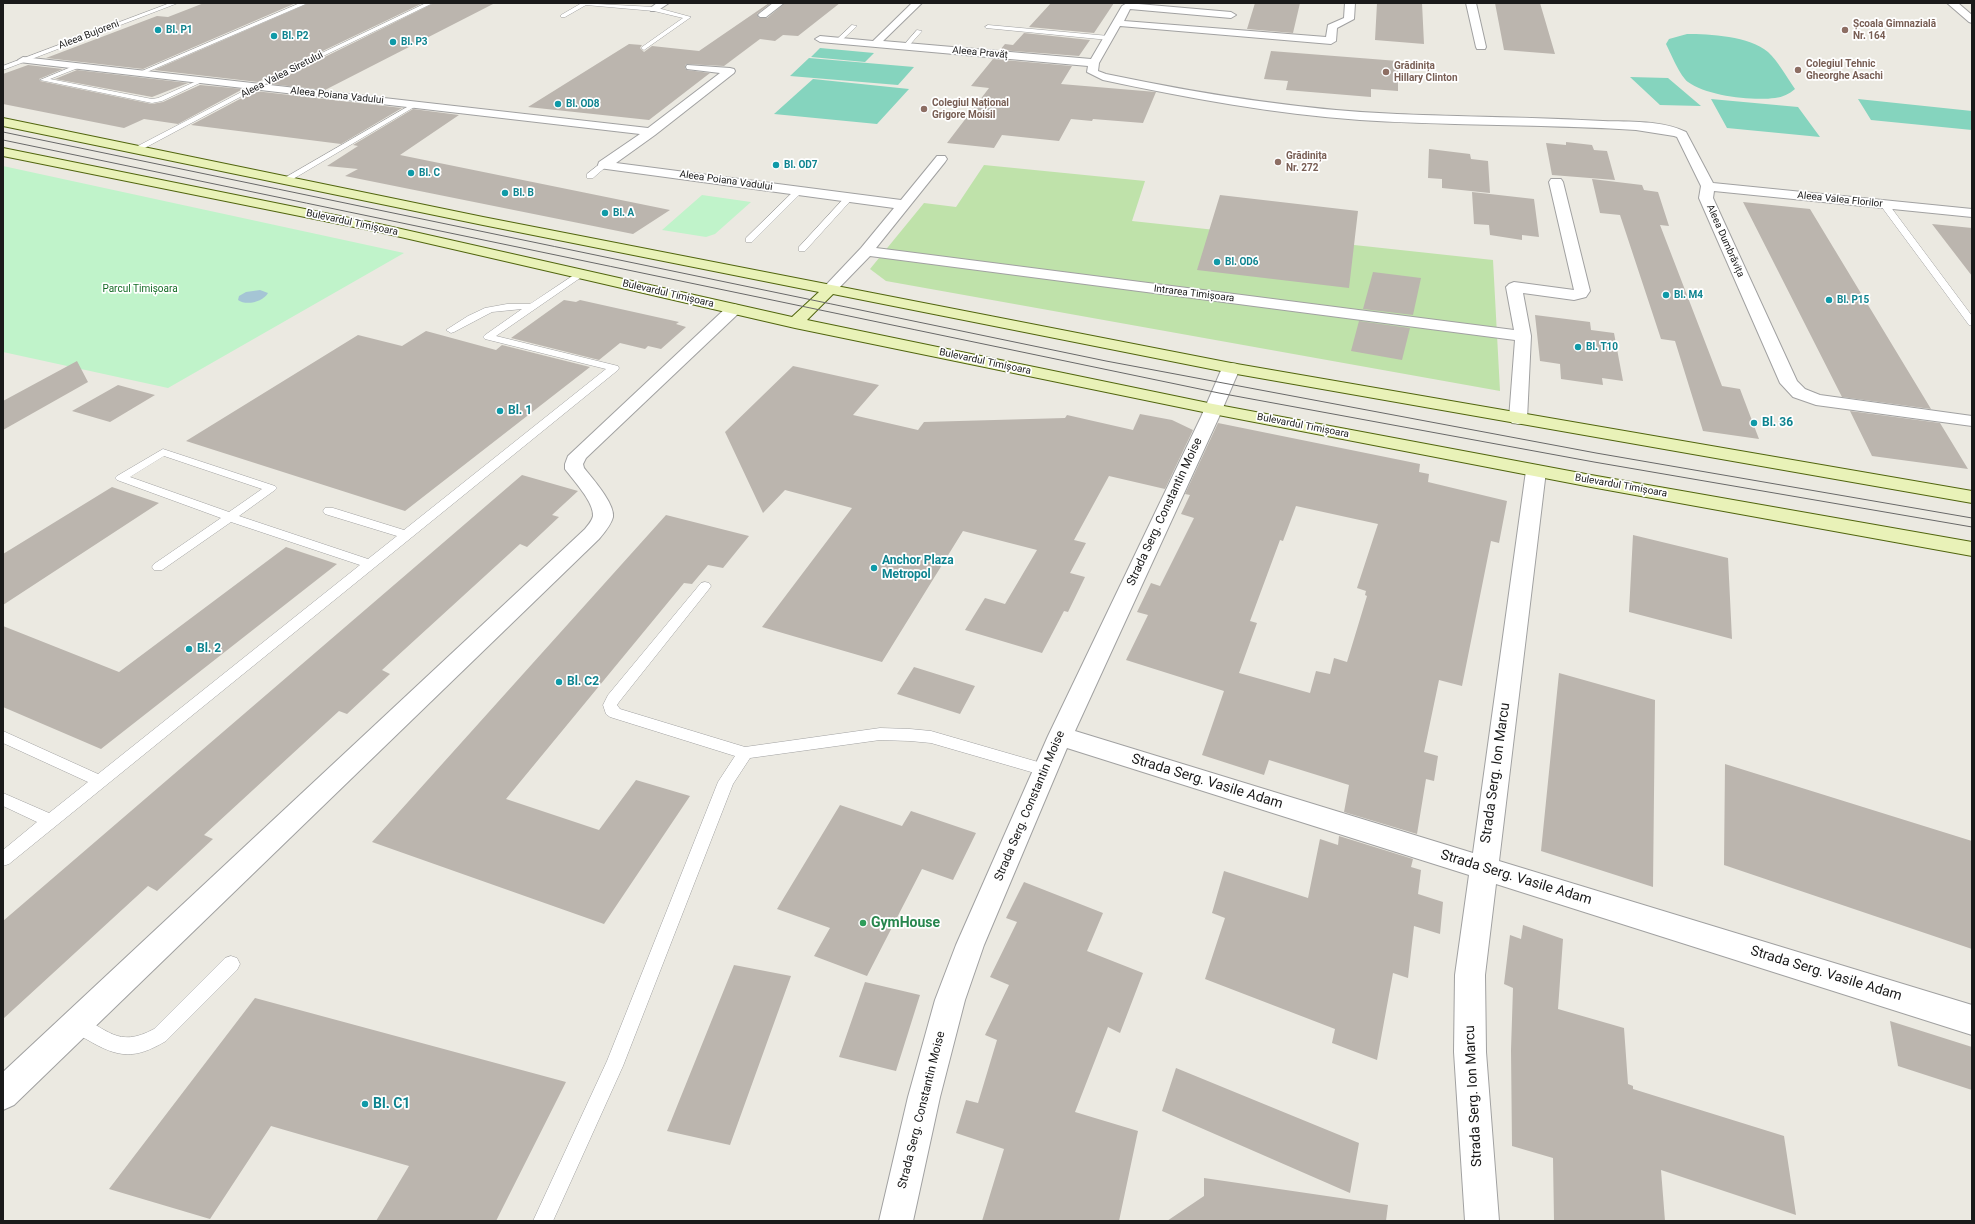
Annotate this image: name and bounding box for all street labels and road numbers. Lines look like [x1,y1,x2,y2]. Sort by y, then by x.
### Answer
street label: Aleea Bujoreni [57,18,121,52]
street label: Aleea Pravăț [952,45,1008,61]
street label: Aleea Valea Siretului [239,49,325,101]
street label: Aleea Poiana Vadului [290,85,384,107]
street label: Aleea Poiana Vadului [679,169,773,193]
street label: Aleea Valea Florilor [1797,190,1883,210]
street label: Aleea Dumbrăvița [1704,203,1746,279]
street label: Bulevardul Timișoara [305,207,399,239]
street label: Bulevardul Timișoara [621,278,715,310]
street label: Intrarea Timișoara [1153,283,1235,305]
street label: Bulevardul Timișoara [938,346,1032,378]
street label: Bulevardul Timișoara [1256,411,1350,441]
street label: Strada Serg. Constantin Moise [1124,436,1206,588]
street label: Bulevardul Timișoara [1574,472,1668,500]
street label: Strada Serg. Ion Marcu [1478,702,1514,844]
street label: Strada Serg. Constantin Moise [992,729,1068,883]
street label: Strada Serg. Vasile Adam [1129,751,1285,813]
street label: Strada Serg. Vasile Adam [1438,847,1594,909]
street label: Strada Serg. Vasile Adam [1748,943,1904,1005]
street label: Strada Serg. Ion Marcu [1462,1025,1486,1167]
street label: Strada Serg. Constantin Moise [895,1030,949,1190]

